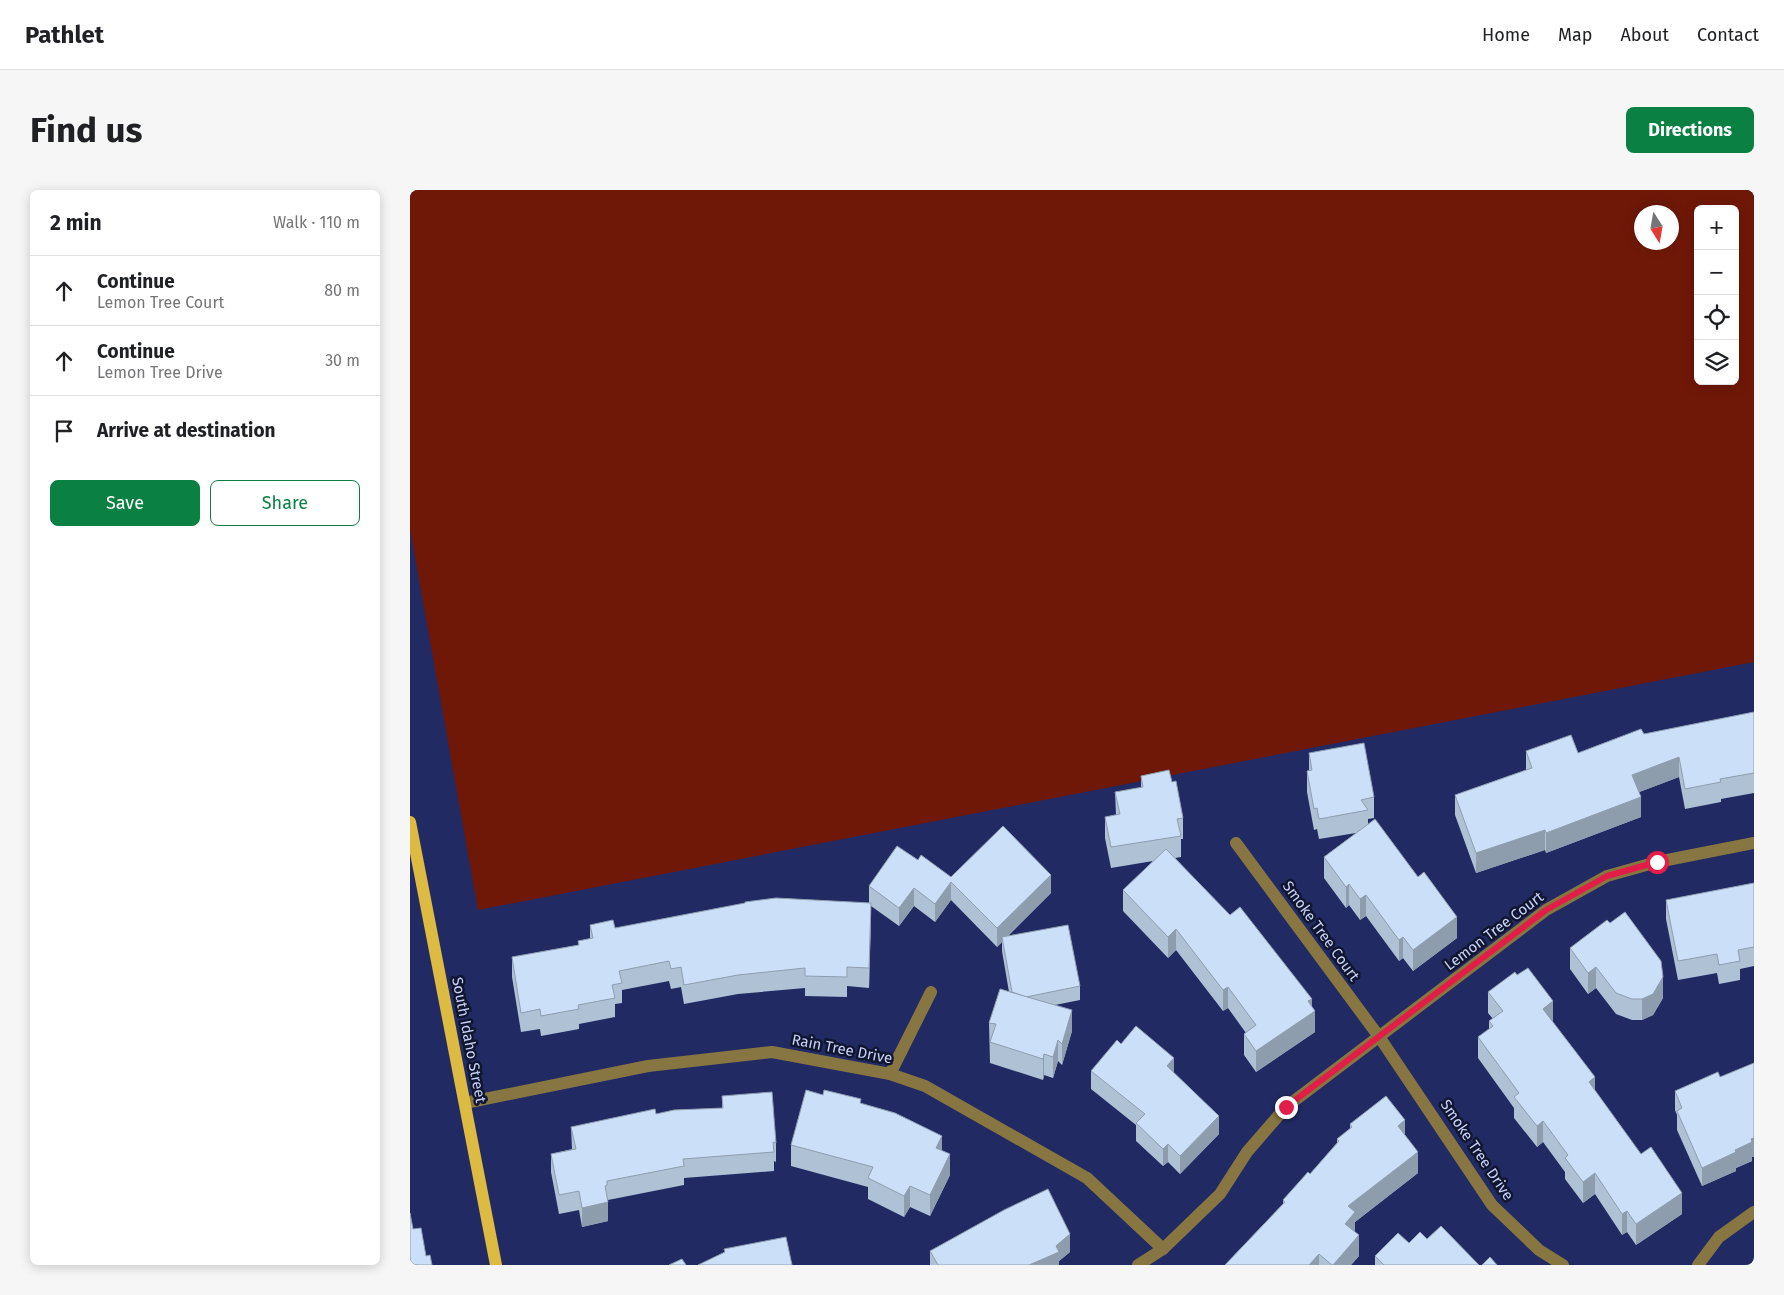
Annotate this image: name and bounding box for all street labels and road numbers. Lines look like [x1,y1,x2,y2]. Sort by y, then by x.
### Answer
street label: Smoke Tree Court [1279,877,1364,985]
street label: Lemon Tree Court [1441,888,1548,974]
street label: South Idaho Street [448,976,490,1105]
street label: Rain Tree Drive [790,1030,894,1068]
street label: Smoke Tree Drive [1437,1096,1517,1204]

